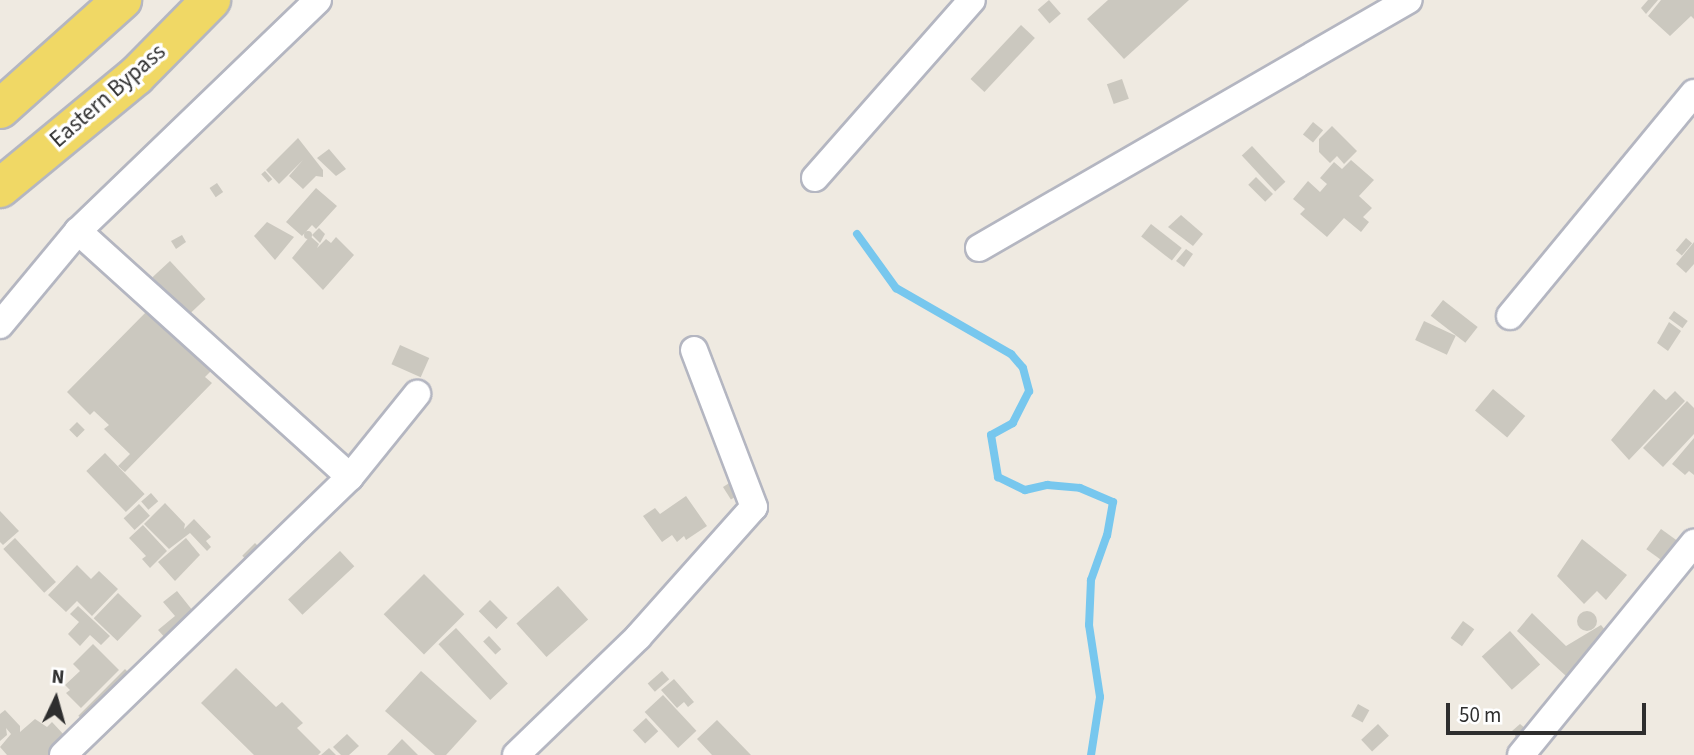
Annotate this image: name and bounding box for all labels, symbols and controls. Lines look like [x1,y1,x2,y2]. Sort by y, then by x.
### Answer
street label: Eastern Bypass [45,38,171,154]
north arrow [21,664,91,734]
text: N [50,664,65,692]
scale bar [1449,688,1648,732]
text: 50 m [1459,700,1501,730]

